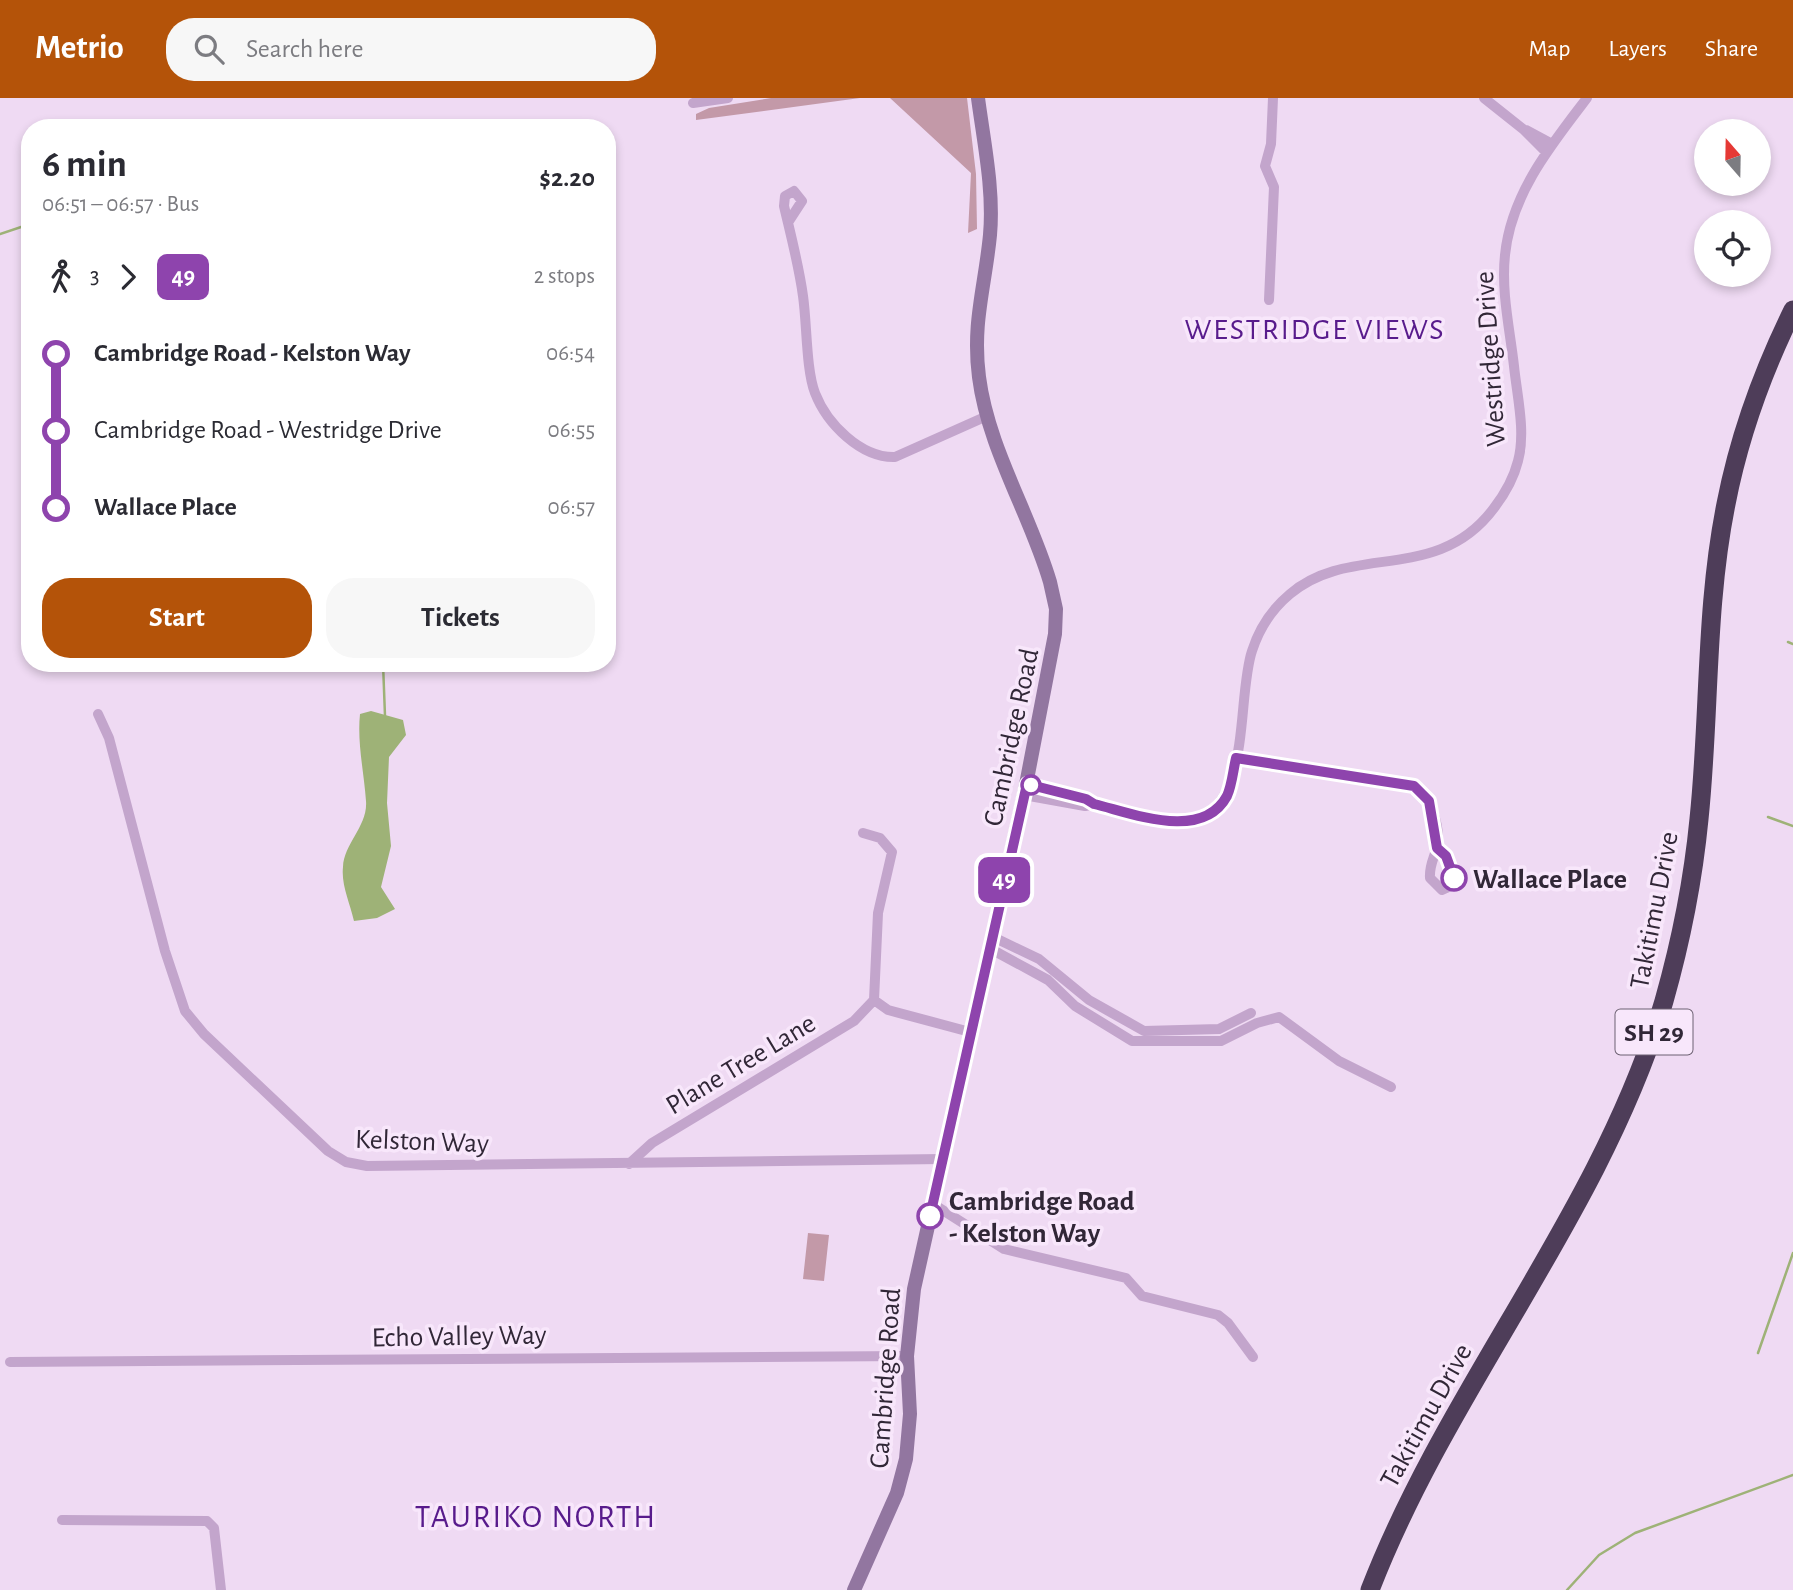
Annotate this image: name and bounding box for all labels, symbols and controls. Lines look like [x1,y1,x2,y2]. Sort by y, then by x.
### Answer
search box [166,18,656,81]
icon: search [190,30,228,68]
text: Metrio [35,32,124,65]
text: Search here [246,36,363,62]
text: Map [1528,37,1570,61]
text: Layers [1608,37,1667,61]
text: Share [1705,37,1758,61]
north arrow [1694,119,1771,196]
map controls [1694,119,1771,287]
text: 6 min [42,146,127,184]
text: $2.20 [539,165,595,191]
text: 06:51 – 06:57 · Bus [42,193,199,216]
button: locate [1694,210,1771,287]
icon: walk [42,258,80,296]
icon: forward [109,258,147,296]
text: 3 [90,265,99,288]
text: 49 [171,265,195,289]
text: 2 stops [534,265,595,288]
street label: Westridge Drive [1471,270,1511,447]
district label: WESTRIDGE VIEWS [1184,315,1446,345]
text: Cambridge Road - Kelston Way [94,340,411,366]
text: 06:54 [546,342,595,365]
text: Cambridge Road - Westridge Drive [94,417,442,443]
text: 06:55 [548,419,595,442]
text: Wallace Place [94,494,237,520]
text: 06:57 [548,496,595,519]
button: Start [42,578,312,658]
button: Tickets [326,578,595,658]
street label: Cambridge Road [979,646,1044,829]
unlabelled marker [1021,775,1041,795]
street label: Takitimu Drive [1626,829,1684,991]
line badge: 49 [972,857,1036,903]
marker: Wallace Place [1441,865,1467,891]
place label: Wallace Place [1473,866,1627,894]
text: 49 [992,868,1016,892]
street label: Plane Tree Lane [661,1009,821,1120]
road number: SH 29 [1616,1009,1692,1054]
street label: Kelston Way [355,1126,489,1158]
place label: Cambridge Road - Kelston Way [949,1188,1135,1248]
marker: Cambridge Road - Kelston Way [917,1203,943,1229]
street label: Cambridge Road [866,1287,906,1469]
street label: Echo Valley Way [371,1321,547,1353]
street label: Takitimu Drive [1376,1339,1478,1493]
district label: TAURIKO NORTH [415,1501,657,1533]

